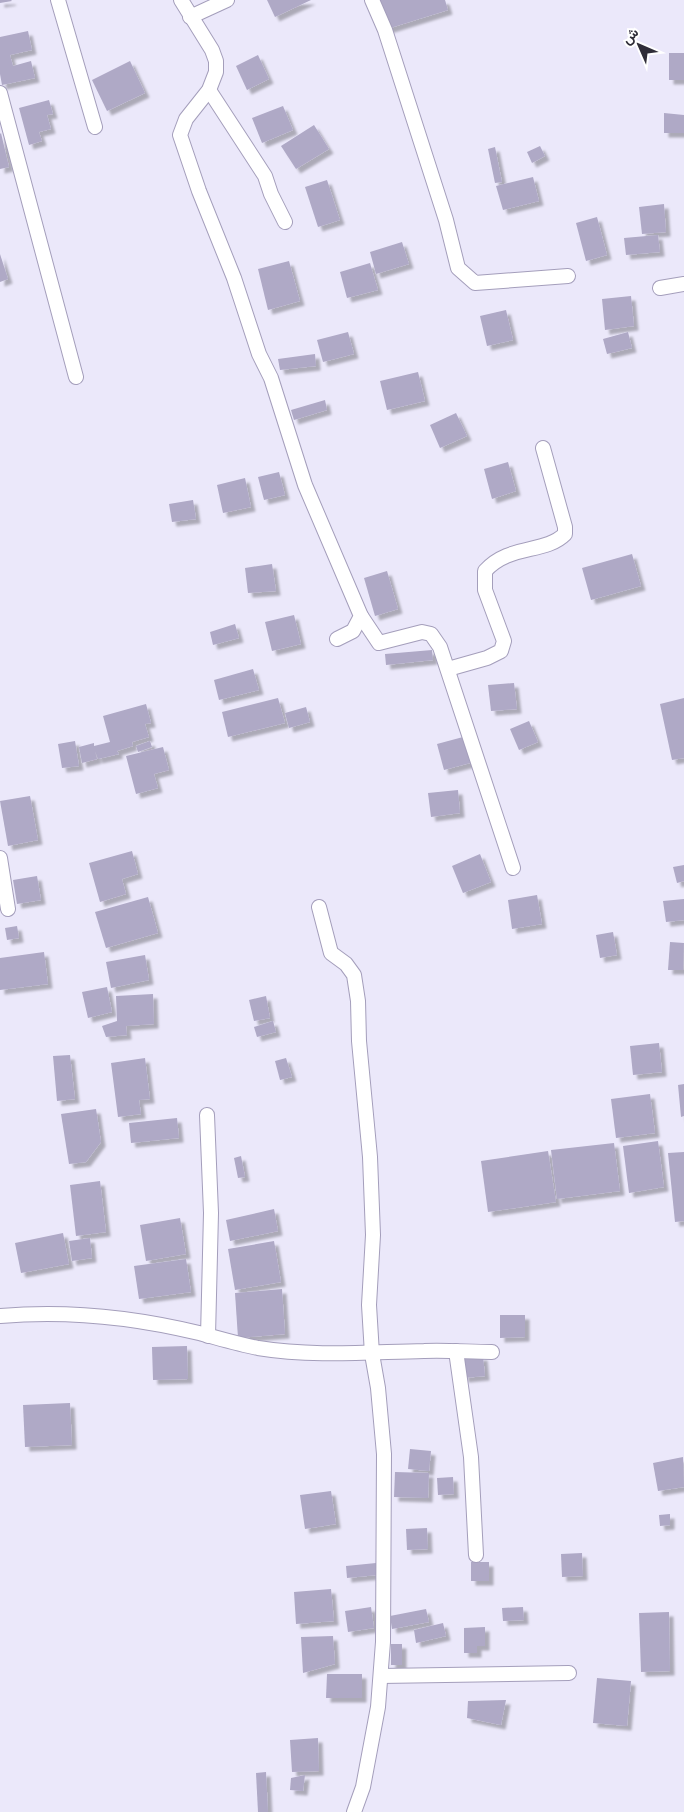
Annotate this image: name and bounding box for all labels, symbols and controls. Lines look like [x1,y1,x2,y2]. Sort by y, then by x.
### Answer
north arrow [614,20,664,70]
text: ش [618,24,642,48]

